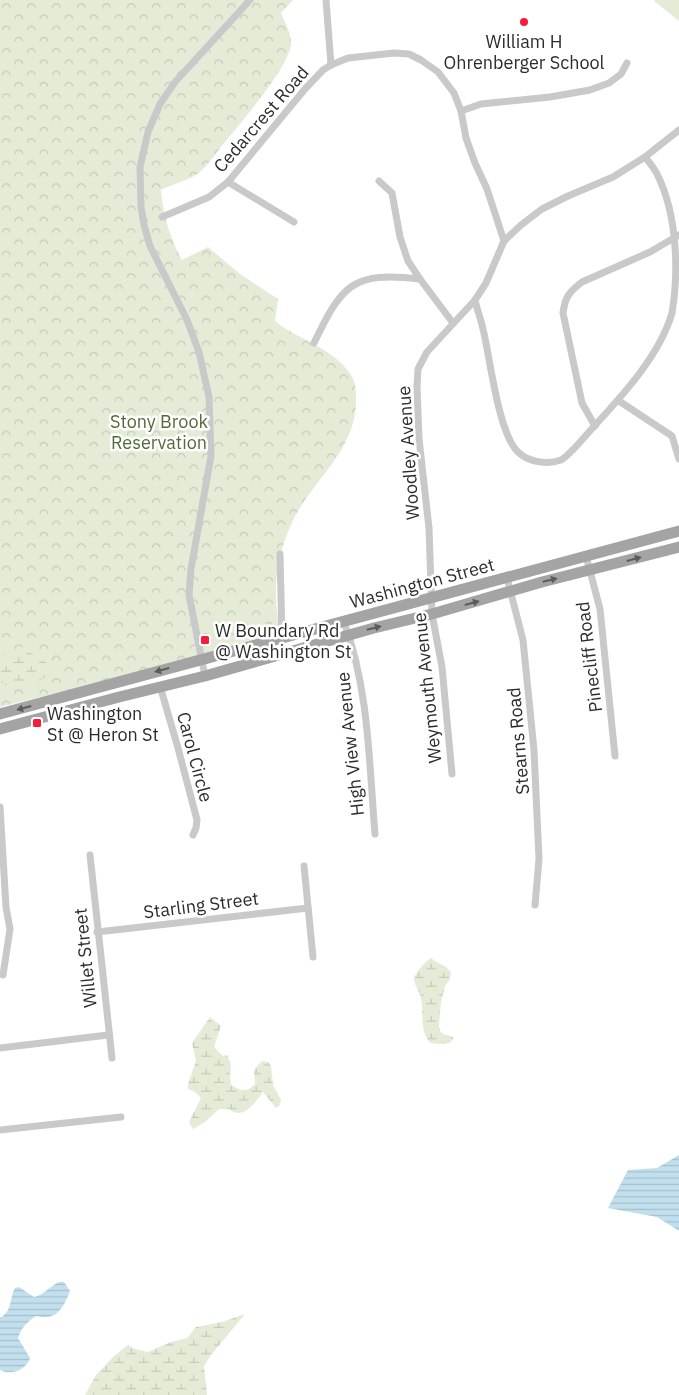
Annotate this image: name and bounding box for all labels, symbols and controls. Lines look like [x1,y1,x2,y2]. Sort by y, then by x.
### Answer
marker: William H Ohrenberger School [518,16,530,28]
place label: William H Ohrenberger School [443,30,605,74]
street label: Cedarcrest Road [208,61,314,177]
street label: Woodley Avenue [392,385,424,521]
park label: Stony Brook Reservation [110,410,209,454]
street label: Washington Street [347,553,497,613]
one-way arrow [627,554,642,562]
one-way arrow [543,576,558,584]
one-way arrow [464,599,479,607]
street label: Pinecliff Road [571,600,607,714]
street label: Weymouth Avenue [408,611,446,765]
place label: W Boundary Rd @ Washington St [215,619,352,663]
one-way arrow [366,624,382,632]
marker: W Boundary Rd @ Washington St [199,634,211,646]
one-way arrow [155,666,170,674]
street label: High View Avenue [331,671,369,817]
street label: Stearns Road [502,686,534,796]
place label: Washington St @ Heron St [47,702,159,746]
one-way arrow [16,704,31,712]
street label: Carol Circle [172,709,218,805]
marker: Washington St @ Heron St [31,717,43,729]
street label: Starling Street [142,887,260,923]
street label: Willet Street [68,907,102,1009]

